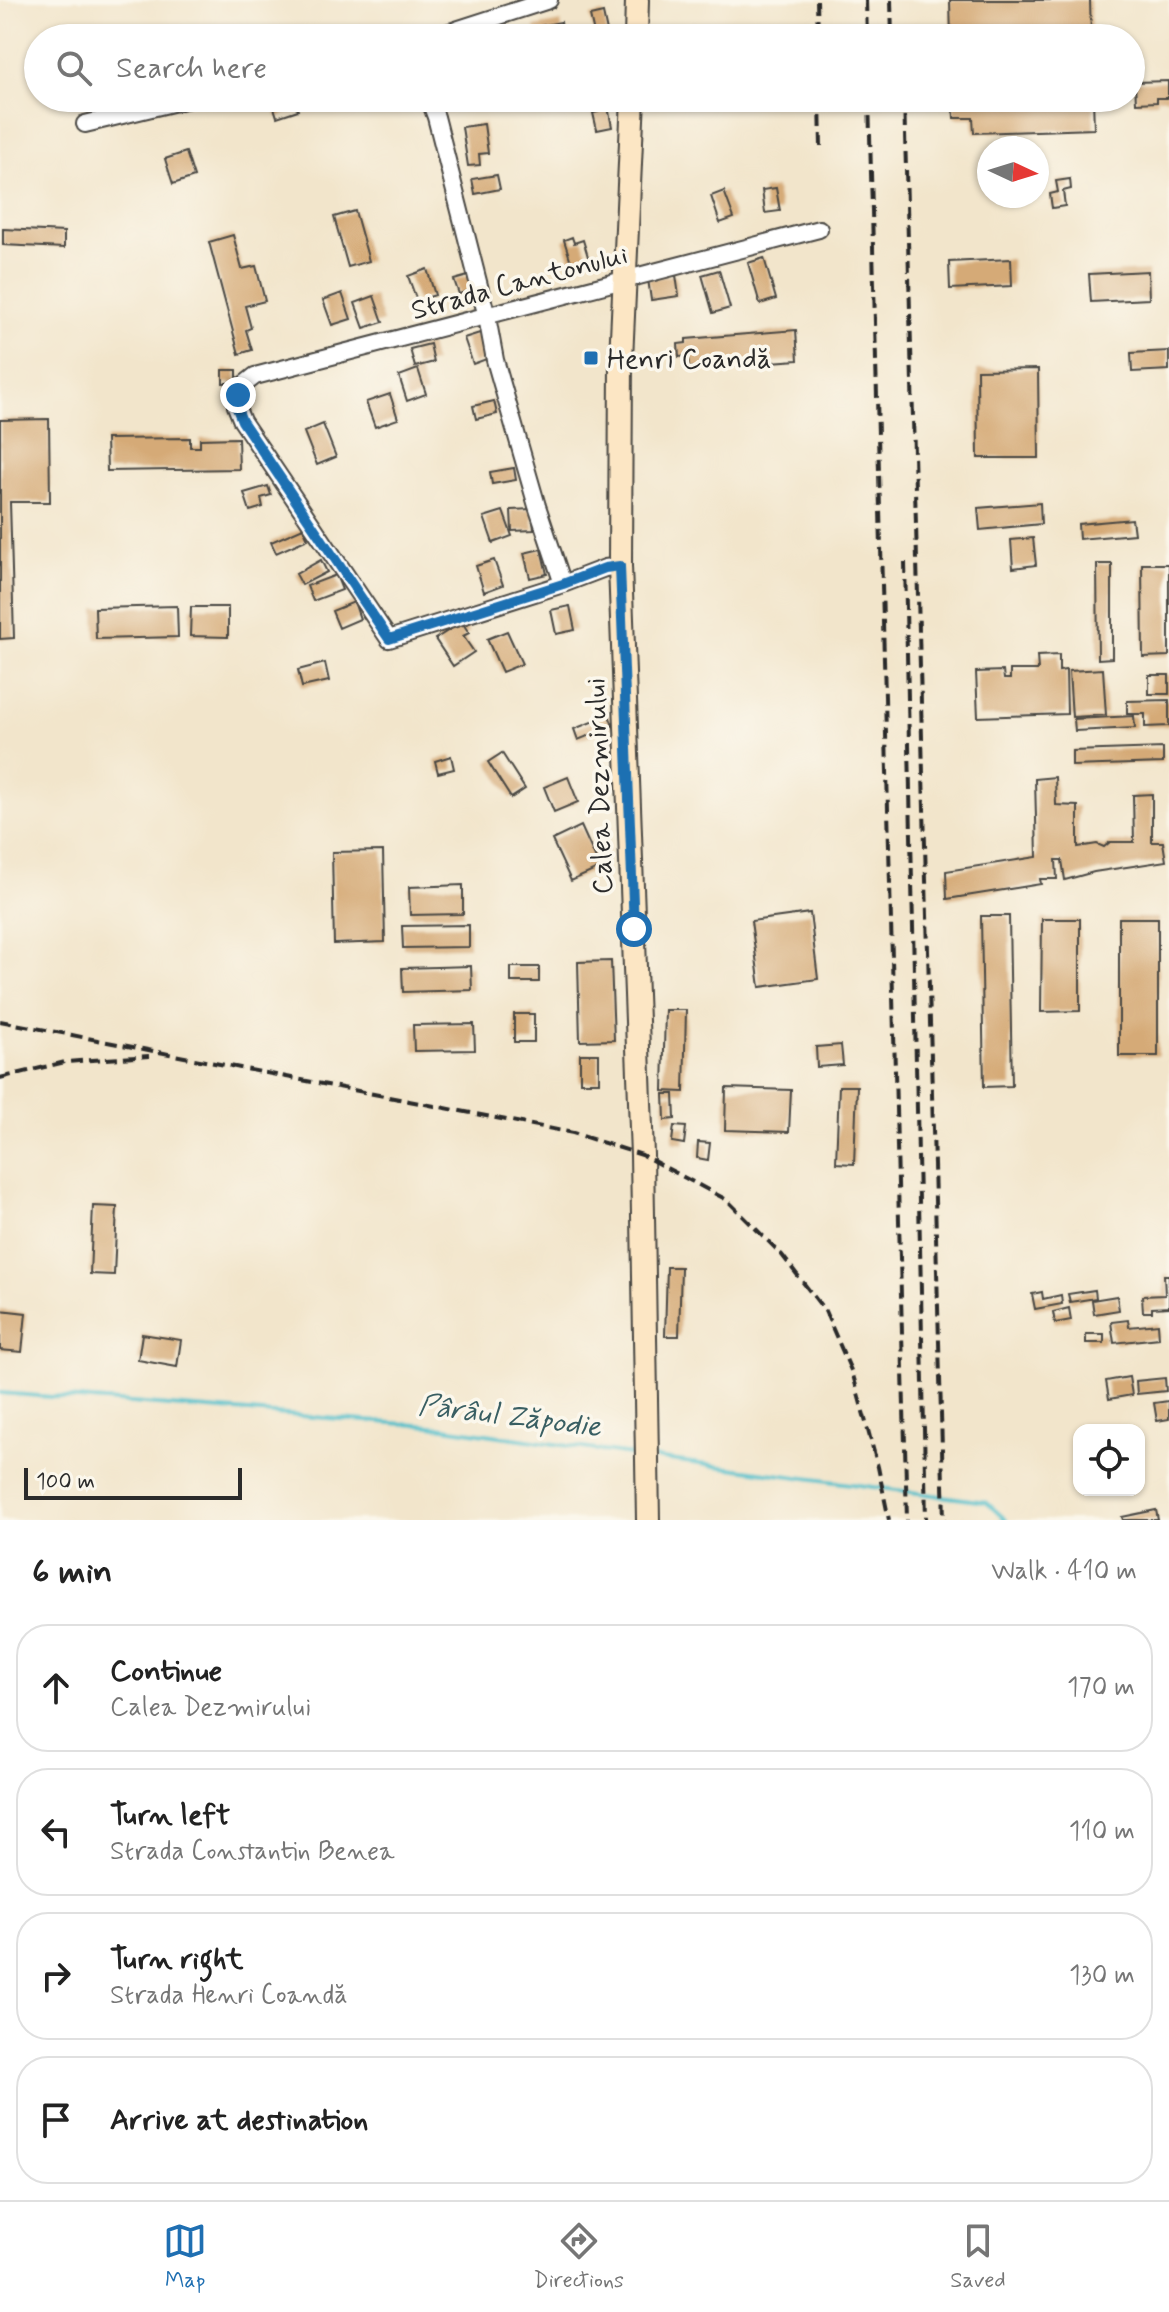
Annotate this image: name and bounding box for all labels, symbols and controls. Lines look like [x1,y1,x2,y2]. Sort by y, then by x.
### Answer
search box [24,24,1145,112]
icon: search [52,46,96,90]
text: Search here [116,49,267,88]
north arrow [977,136,1049,208]
street label: Strada Cantonului [407,237,632,330]
place label: Henri Coandă [607,342,771,379]
marker: Henri Coandă [582,349,600,367]
route end [220,377,256,413]
street label: Calea Dezmirului [578,677,623,895]
route start [616,911,652,947]
water label: Pârâul Zăpodie [416,1386,604,1447]
map controls [1073,1424,1145,1496]
button: locate [1073,1424,1145,1496]
scale bar [24,1464,242,1500]
text: 100 m [36,1468,95,1496]
text: 6 min [32,1550,112,1595]
text: Walk · 410 m [991,1555,1137,1589]
text: Continue [110,1652,222,1691]
icon: ahead [34,1666,78,1710]
text: 170 m [1067,1671,1135,1705]
text: Calea Dezmirului [110,1691,311,1725]
text: Turn left [110,1796,230,1835]
icon: left [34,1810,78,1854]
text: 110 m [1069,1815,1135,1849]
text: Strada Constantin Benea [110,1835,395,1869]
text: Turn right [110,1940,243,1979]
icon: right [34,1954,78,1998]
text: 130 m [1069,1959,1135,1993]
text: Strada Henri Coandă [110,1979,348,2013]
icon: arrive [34,2098,78,2142]
text: Arrive at destination [110,2101,368,2140]
tab: Map [163,2219,207,2295]
tab: Directions [533,2219,624,2295]
tab: Saved [950,2219,1006,2295]

